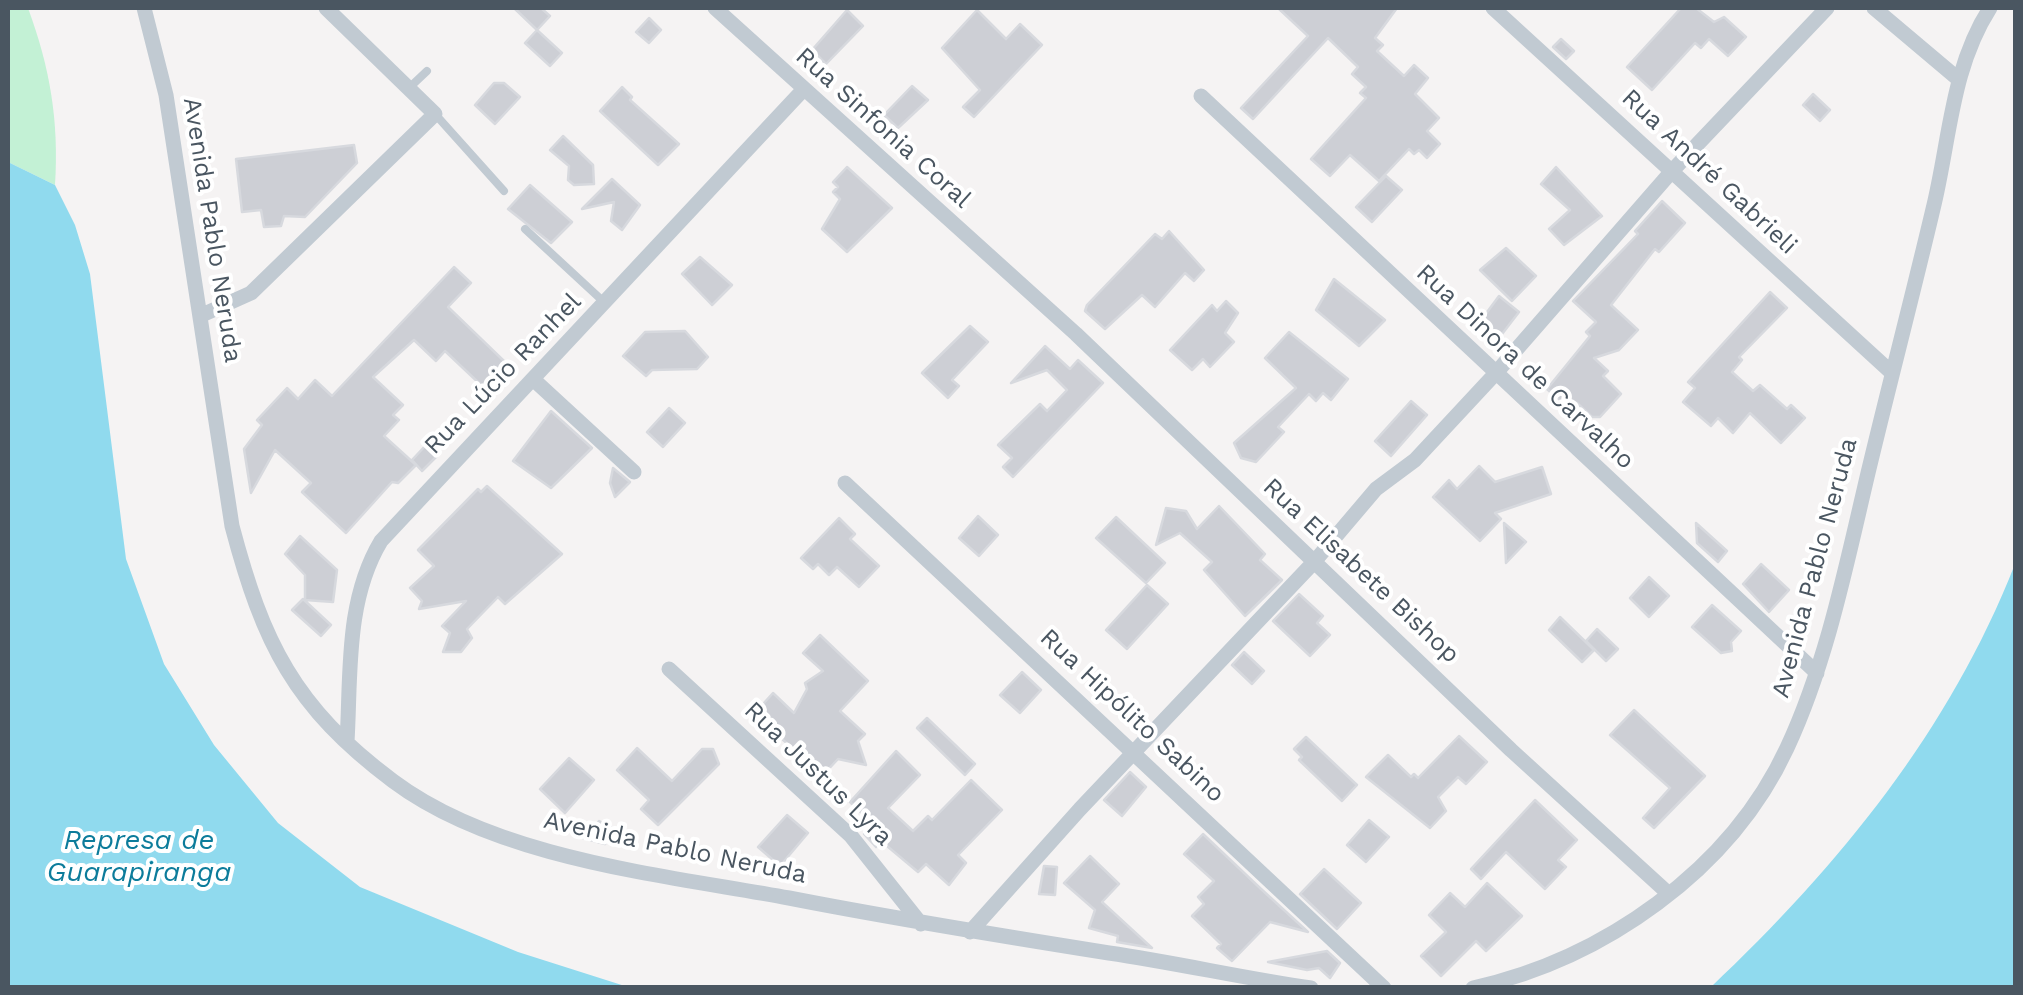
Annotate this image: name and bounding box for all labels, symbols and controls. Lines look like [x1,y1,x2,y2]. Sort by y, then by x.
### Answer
street label: Rua Sinfonia Coral [789,41,977,215]
street label: Rua André Gabrieli [1615,83,1803,261]
street label: Avenida Pablo Neruda [176,95,248,365]
street label: Rua Dinora de Carvalho [1410,258,1640,476]
street label: Rua Lúcio Ranhel [418,287,588,461]
street label: Avenida Pablo Neruda [1766,435,1864,701]
street label: Rua Elisabete Bishop [1257,472,1465,670]
street label: Rua Hipólito Sabino [1034,623,1230,809]
street label: Rua Justus Lyra [738,696,898,852]
street label: Avenida Pablo Neruda [541,805,809,891]
water label: Represa de Guarapiranga [47,824,231,890]

